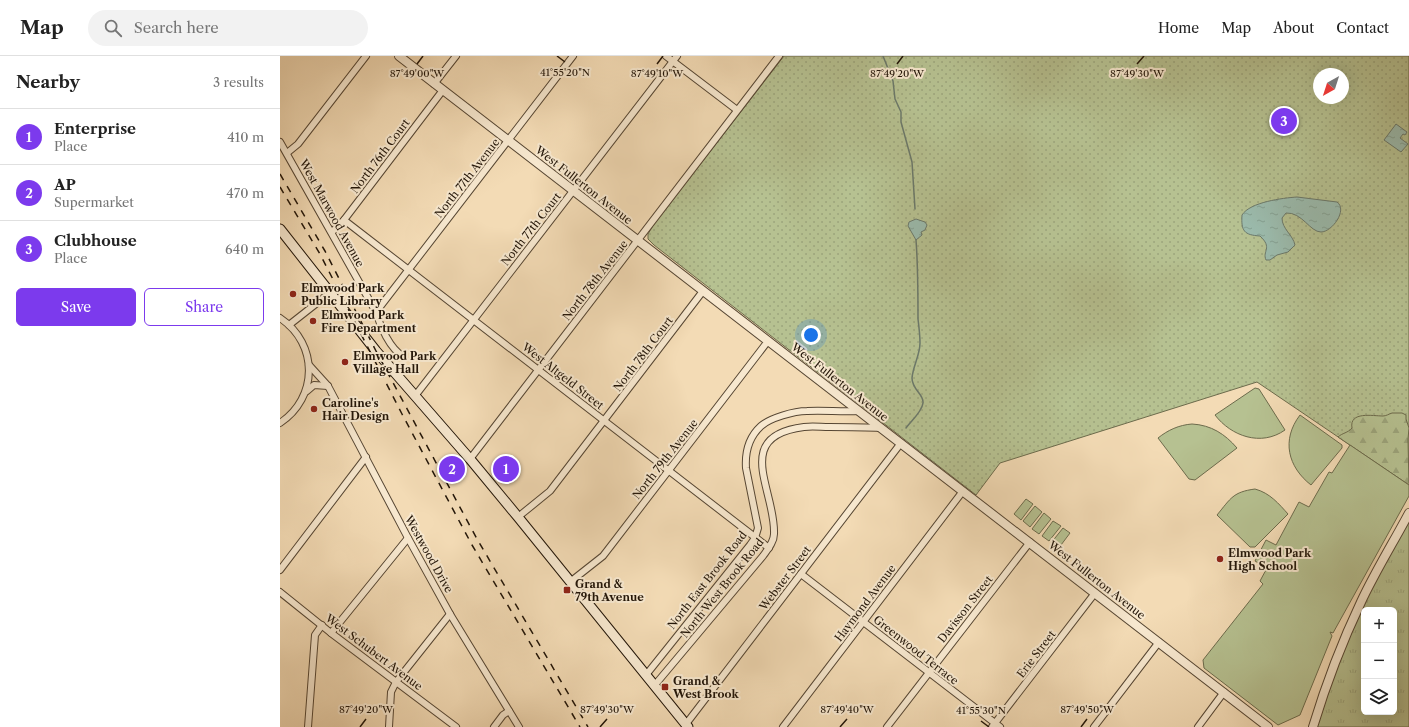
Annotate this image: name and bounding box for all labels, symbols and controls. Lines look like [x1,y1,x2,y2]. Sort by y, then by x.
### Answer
search box [88,10,368,46]
text: Map [20,16,64,39]
icon: search [102,17,124,39]
text: Search here [134,18,219,37]
text: Home [1158,19,1199,37]
text: Map [1221,19,1251,37]
text: About [1273,19,1314,37]
text: Contact [1336,19,1389,37]
text: 41°55'20"N [540,66,590,79]
text: 87°49'00"W [390,67,445,80]
text: 87°49'10"W [631,67,684,80]
text: 87°49'20"W [870,67,925,80]
text: 87°49'30"W [1110,67,1165,80]
north arrow [1313,68,1349,104]
text: Nearby [16,72,80,92]
text: 3 results [213,74,264,90]
pin: 3 [1271,106,1297,136]
street label: North 76th Court [347,116,413,196]
text: Enterprise [54,119,136,138]
text: 1 [26,129,32,145]
text: 410 m [227,129,264,145]
street label: North 77th Avenue [432,135,502,221]
text: Place [54,138,87,154]
street label: West Fullerton Avenue [532,142,635,227]
street label: West Marwood Avenue [296,156,367,269]
text: AP [54,175,76,194]
text: 2 [25,185,33,201]
text: 470 m [226,185,264,201]
street label: North 77th Court [498,190,564,268]
text: Supermarket [54,194,134,210]
text: Clubhouse [54,231,137,250]
street label: North 78th Avenue [559,237,631,323]
text: 3 [25,241,33,257]
text: 640 m [225,241,264,257]
text: Place [54,250,87,266]
place label: Elmwood Park Public Library [301,281,385,308]
button: Save [16,288,136,326]
button: Share [144,288,264,326]
marker: Elmwood Park Public Library [288,289,298,299]
place label: Elmwood Park Fire Department [321,308,417,335]
street label: North 78th Court [610,314,676,394]
marker: Elmwood Park Fire Department [308,316,318,326]
your location [801,325,821,345]
street label: West Altgeld Street [519,339,607,412]
street label: West Fullerton Avenue [788,339,891,424]
place label: Elmwood Park Village Hall [352,349,437,376]
marker: Elmwood Park Village Hall [340,357,350,367]
place label: Caroline's Hair Design [322,396,390,423]
marker: Caroline's Hair Design [309,404,319,414]
street label: North 79th Avenue [629,416,701,502]
pin: 2 [439,454,465,484]
pin: 1 [493,454,519,484]
street label: Westwood Drive [401,512,456,595]
street label: North East Brook Road [664,528,750,632]
street label: North West Brook Road [677,535,767,641]
street label: West Fullerton Avenue [1045,537,1148,622]
street label: Webster Street [756,543,814,614]
place label: Elmwood Park High School [1228,546,1312,573]
marker: Elmwood Park High School [1215,554,1225,564]
street label: Haymond Avenue [831,562,899,644]
street label: Davisson Street [935,573,996,645]
place label: Grand & 79th Avenue [575,577,644,604]
marker: Grand & 79th Avenue [562,585,572,595]
map controls [1361,607,1397,715]
button: + [1361,607,1397,643]
street label: West Schubert Avenue [322,610,425,693]
street label: Greenwood Terrace [871,612,961,688]
street label: Erie Street [1014,627,1058,681]
button: − [1361,643,1397,679]
place label: Grand & West Brook [672,674,739,701]
button: layers [1361,679,1397,715]
marker: Grand & West Brook [660,682,670,692]
text: 87°49'20"W [339,703,394,716]
text: 87°49'30"W [580,703,635,716]
text: 87°49'40"W [820,703,875,716]
text: 87°49'50"W [1060,703,1115,716]
text: 41°55'30"N [956,704,1006,717]

